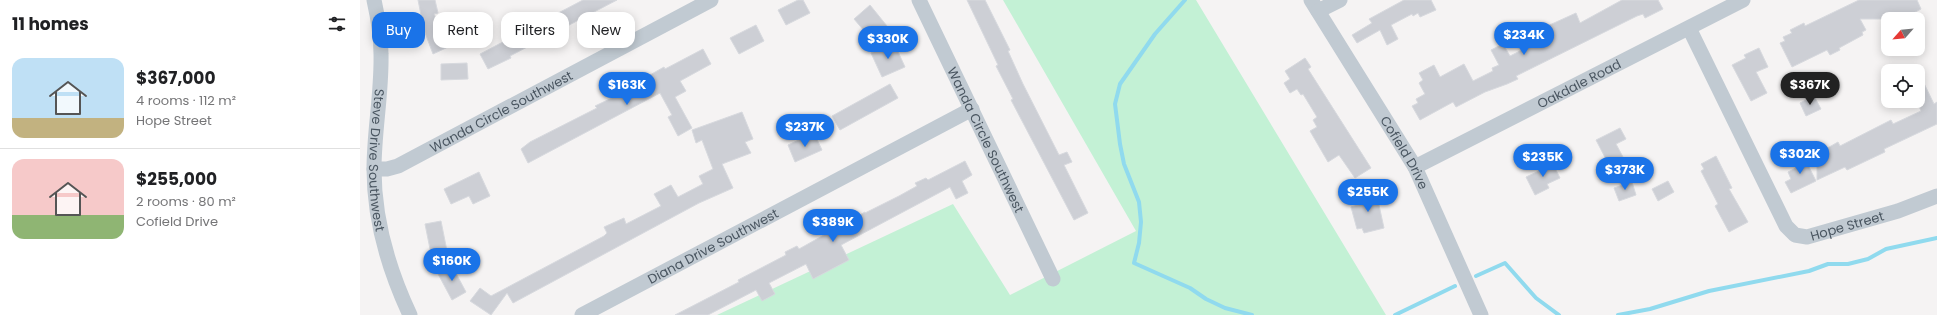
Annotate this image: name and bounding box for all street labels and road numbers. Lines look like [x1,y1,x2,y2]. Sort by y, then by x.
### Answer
street label: Oakdale Road [1534,54,1624,113]
street label: Wanda Circle Southwest [943,64,1029,216]
street label: Wanda Circle Southwest [426,66,576,157]
street label: Steve Drive Southwest [364,88,390,233]
street label: Cofield Drive [1376,112,1433,192]
street label: Diana Drive Southwest [644,203,782,288]
street label: Hope Street [1808,206,1886,245]

